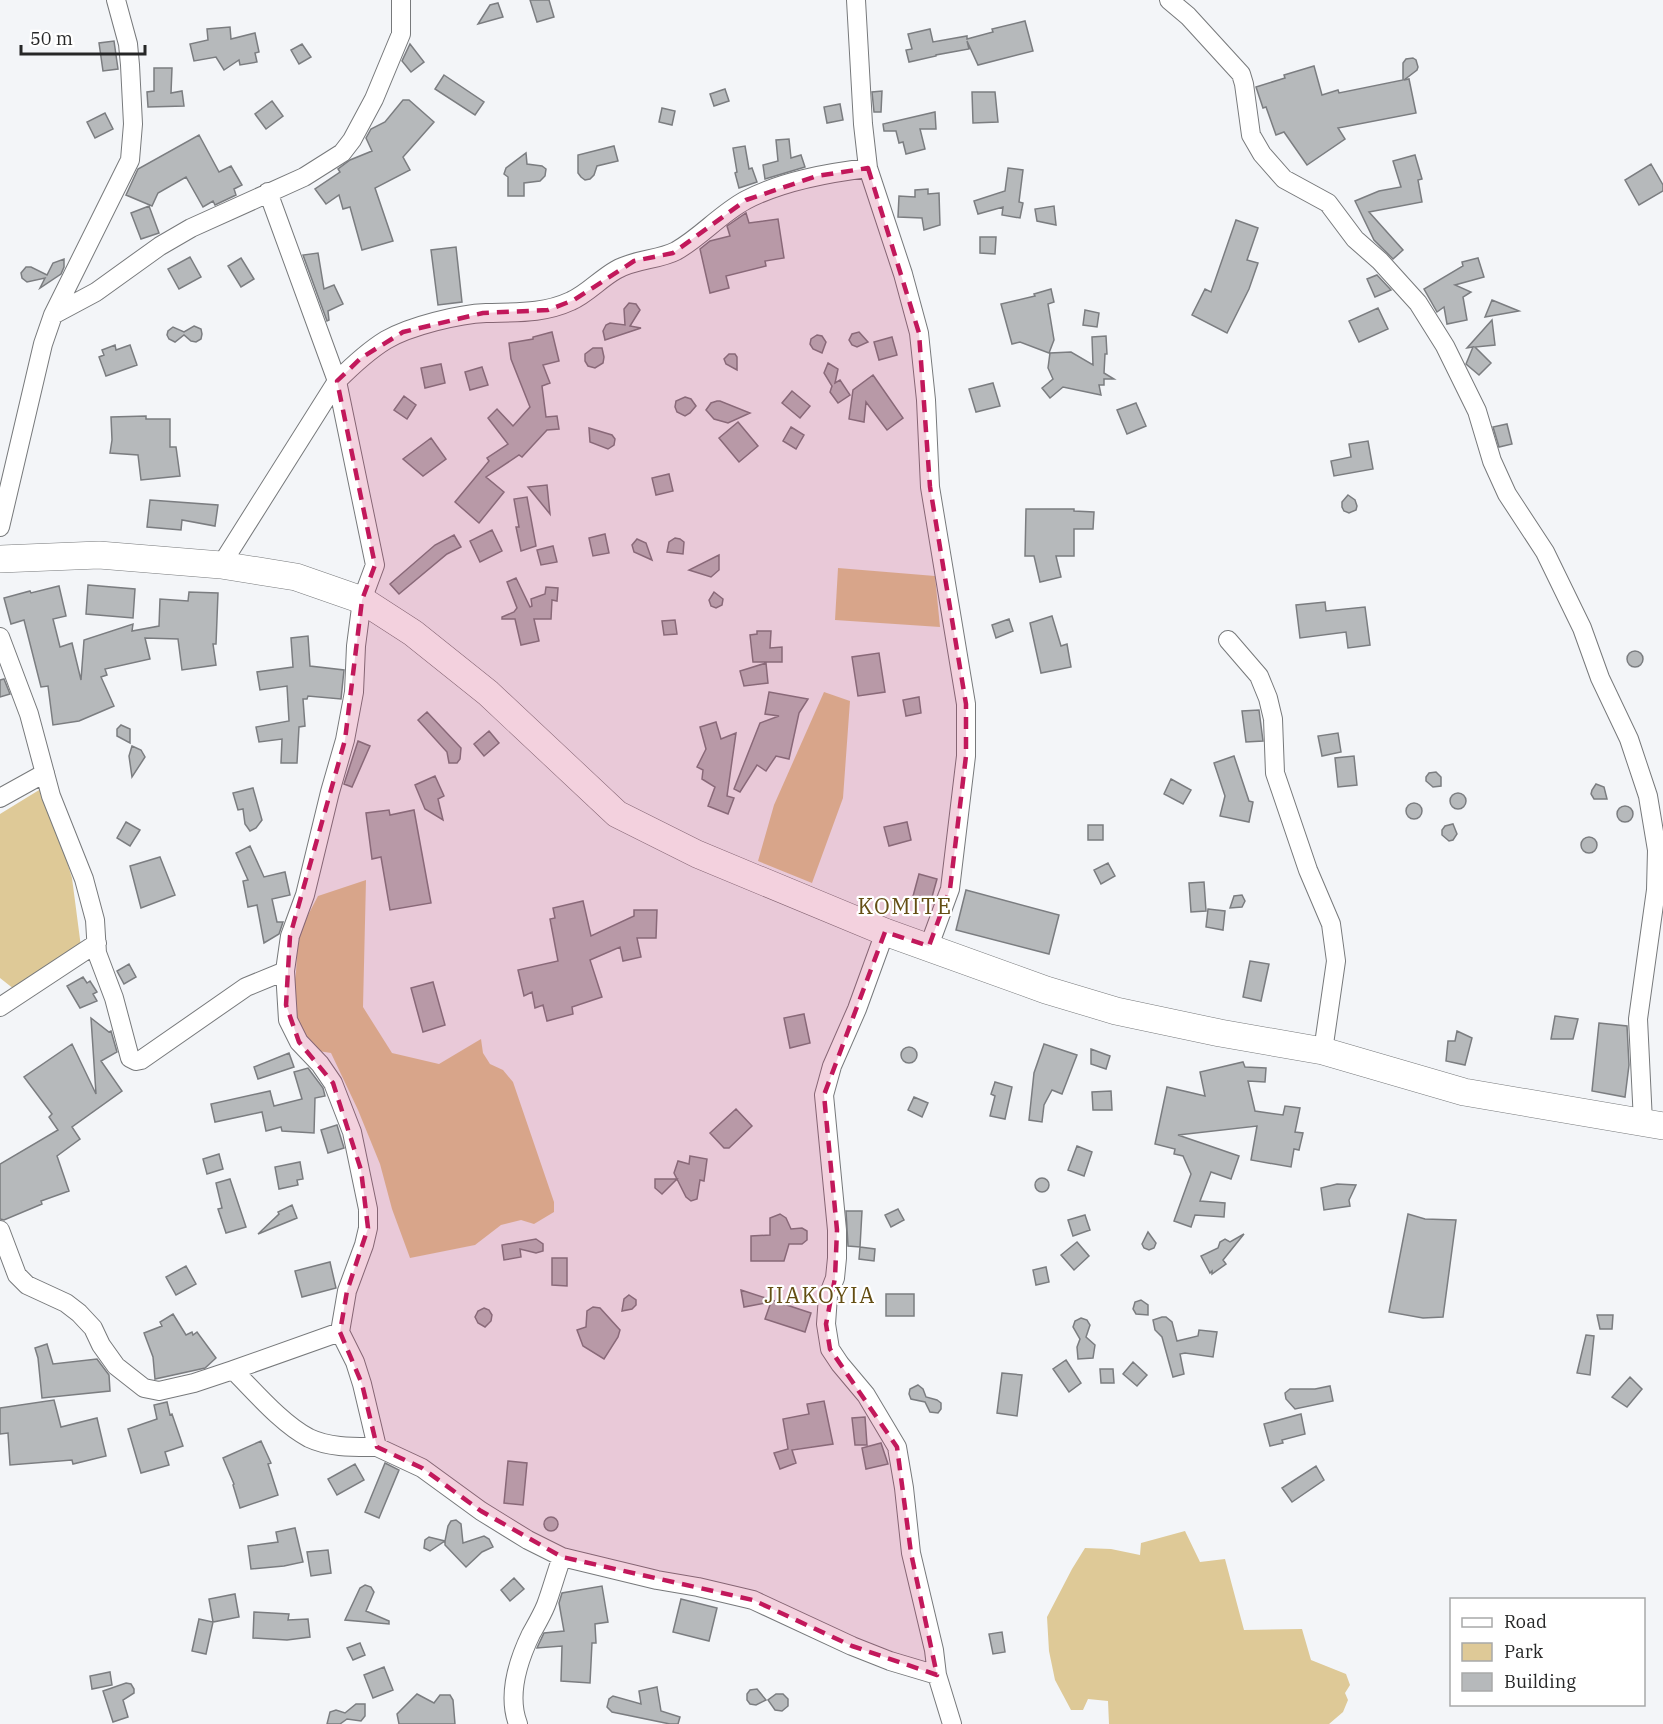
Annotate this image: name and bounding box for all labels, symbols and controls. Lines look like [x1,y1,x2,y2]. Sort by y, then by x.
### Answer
scale bar [21,18,146,56]
text: 50 m [30,27,73,50]
district label: KOMITE [858,891,953,920]
district label: JIAKOYIA [764,1280,876,1309]
legend [1450,1598,1645,1706]
text: Road [1504,1610,1547,1633]
text: Park [1504,1640,1544,1663]
text: Building [1504,1670,1576,1693]

